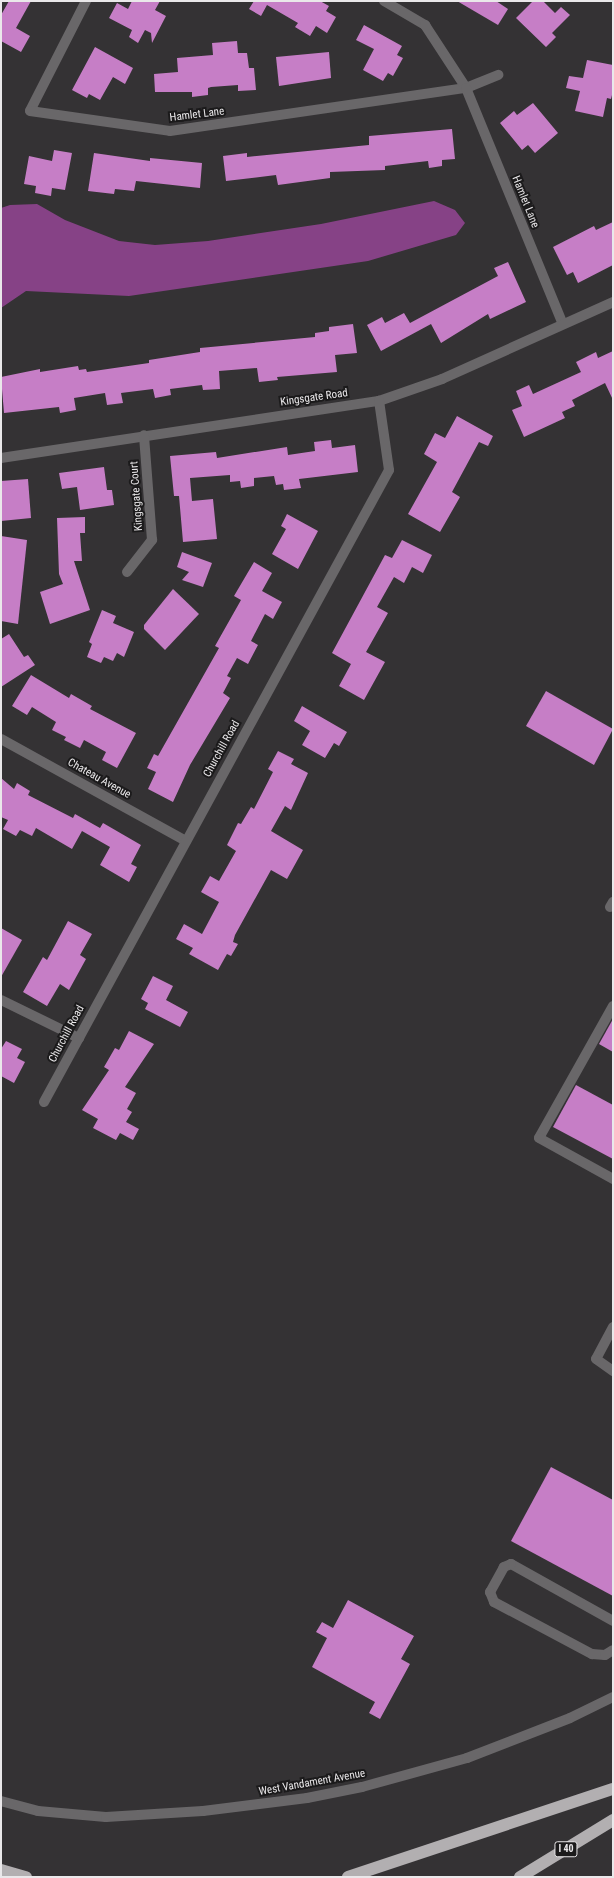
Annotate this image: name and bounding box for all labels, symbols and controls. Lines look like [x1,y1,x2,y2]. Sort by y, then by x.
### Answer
street label: Hamlet Lane [169,105,225,125]
street label: Hamlet Lane [509,174,541,230]
street label: Kingsgate Road [279,387,349,409]
street label: Kingsgate Court [128,461,146,531]
street label: Churchill Road [201,718,243,780]
street label: Chateau Avenue [65,756,133,802]
street label: Churchill Road [46,1003,88,1065]
street label: West Vandament Avenue [258,1767,366,1799]
road number: I 40 [554,1841,578,1857]

